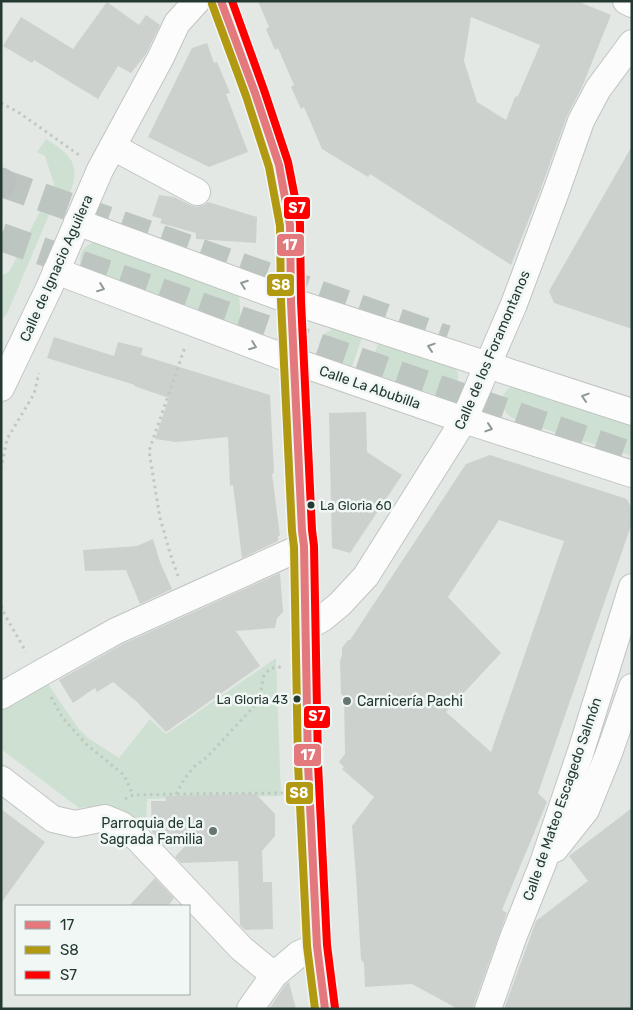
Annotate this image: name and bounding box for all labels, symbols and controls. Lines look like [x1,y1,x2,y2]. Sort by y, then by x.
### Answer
street label: Calle de Ignacio Aguilera [16,192,97,344]
line badge: S7 [283,196,311,220]
text: S7 [288,200,306,217]
line badge: 17 [276,233,305,257]
text: 17 [283,237,297,254]
street label: Calle de los Foramontanos [451,268,534,432]
line badge: S8 [266,273,295,297]
text: S8 [272,277,290,294]
one-way arrow [240,280,249,290]
one-way arrow [97,282,105,292]
one-way arrow [248,340,257,350]
one-way arrow [427,343,435,353]
street label: Calle La Abubilla [317,362,423,413]
one-way arrow [582,393,590,403]
one-way arrow [485,422,493,432]
place label: La Gloria 60 [320,498,392,513]
marker: La Gloria 60 [306,500,316,510]
place label: La Gloria 43 [217,692,288,707]
place label: Carnicería Pachi [357,693,463,710]
marker: La Gloria 43 [292,694,302,704]
marker: Carnicería Pachi [341,695,353,707]
street label: Calle de Mateo Escagedo Salmón [520,695,605,903]
line badge: S7 [303,705,331,729]
text: S7 [308,708,326,725]
line badge: 17 [293,743,322,767]
text: 17 [301,747,315,764]
line badge: S8 [285,781,314,805]
text: S8 [290,785,308,802]
place label: Parroquia de La Sagrada Familia [100,815,203,848]
marker: Parroquia de La Sagrada Familia [207,825,219,837]
legend [15,905,190,995]
text: 17 [60,916,74,934]
text: S8 [60,941,79,959]
text: S7 [60,966,77,984]

